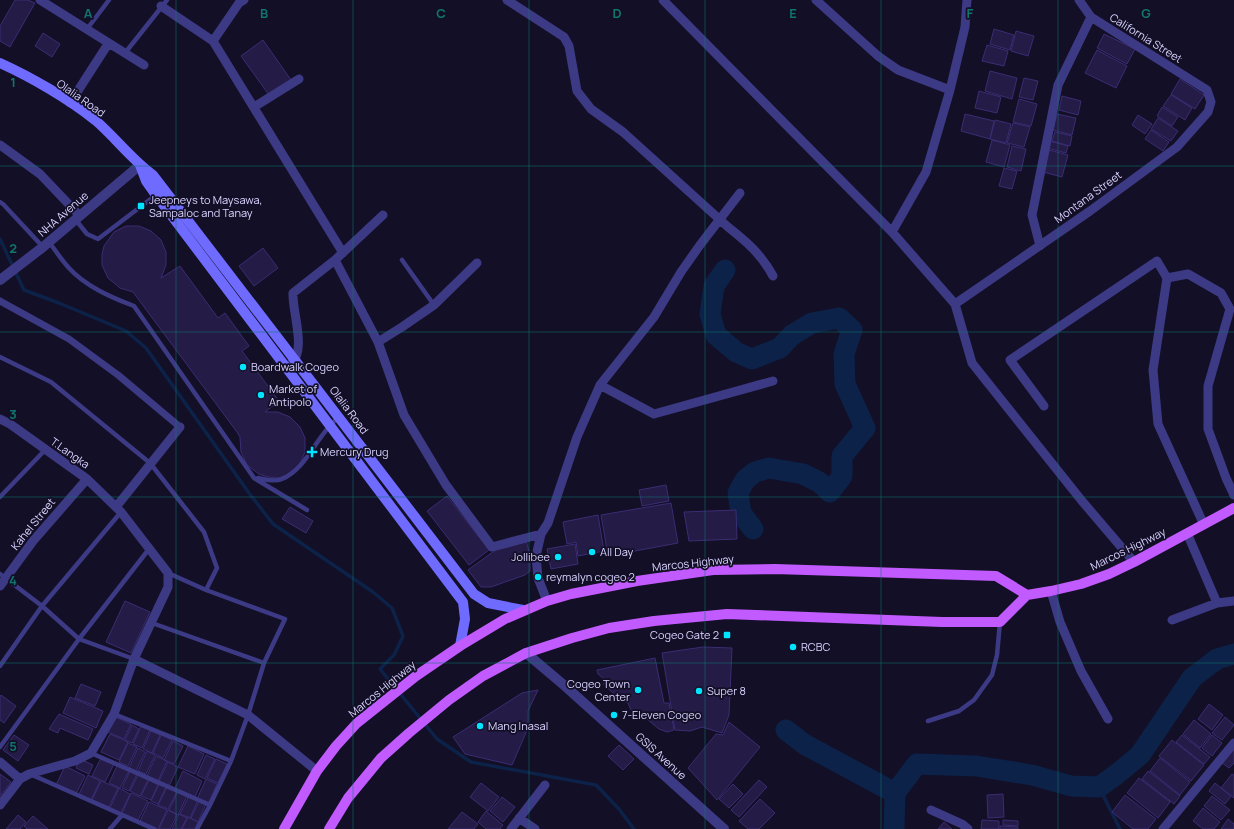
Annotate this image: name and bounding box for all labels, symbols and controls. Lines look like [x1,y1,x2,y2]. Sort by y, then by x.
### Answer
text: A [84,4,93,22]
text: B [260,4,268,22]
text: C [436,4,446,22]
text: D [612,4,622,22]
text: E [789,4,797,22]
text: F [967,4,974,22]
text: G [1141,4,1151,22]
street label: California Street [1107,9,1185,66]
text: 1 [10,73,16,91]
street label: Olalia Road [54,75,109,120]
street label: Montana Street [1051,167,1124,226]
street label: NHA Avenue [34,187,91,240]
place label: Jeepneys to Maysawa, Sampaloc and Tanay [149,192,262,220]
marker: Jeepneys to Maysawa, Sampaloc and Tanay [136,201,146,211]
text: 2 [9,239,17,257]
place label: Boardwalk Cogeo [251,359,340,374]
marker: Boardwalk Cogeo [238,362,248,372]
place label: Market of Antipolo [269,381,317,409]
street label: Olalia Road [327,383,372,437]
marker: Market of Antipolo [256,390,266,400]
text: 3 [9,405,17,423]
street label: T.Langka [48,434,93,472]
place label: Mercury Drug [320,444,388,459]
marker: Mercury Drug [307,447,317,457]
street label: Kahel Street [7,495,58,553]
street label: Marcos Highway [1087,524,1168,573]
place label: All Day [600,544,633,559]
marker: All Day [587,547,597,557]
place label: Jollibee [511,549,551,564]
street label: Marcos Highway [651,551,735,574]
marker: Jollibee [553,552,563,562]
place label: reymalyn cogeo 2 [546,569,635,584]
text: 4 [9,571,17,589]
marker: reymalyn cogeo 2 [533,572,543,582]
place label: Cogeo Gate 2 [650,627,719,642]
marker: Cogeo Gate 2 [722,630,732,640]
place label: RCBC [801,639,830,654]
marker: RCBC [788,642,798,652]
street label: Marcos Highway [345,657,419,720]
place label: Cogeo Town Center [567,676,630,704]
place label: Super 8 [707,683,746,698]
marker: Cogeo Town Center [633,685,643,695]
marker: Super 8 [694,686,704,696]
place label: 7-Eleven Cogeo [622,707,702,722]
marker: 7-Eleven Cogeo [609,710,619,720]
place label: Mang Inasal [488,718,548,733]
marker: Mang Inasal [475,721,485,731]
street label: GSIS Avenue [633,729,690,783]
text: 5 [9,737,17,755]

